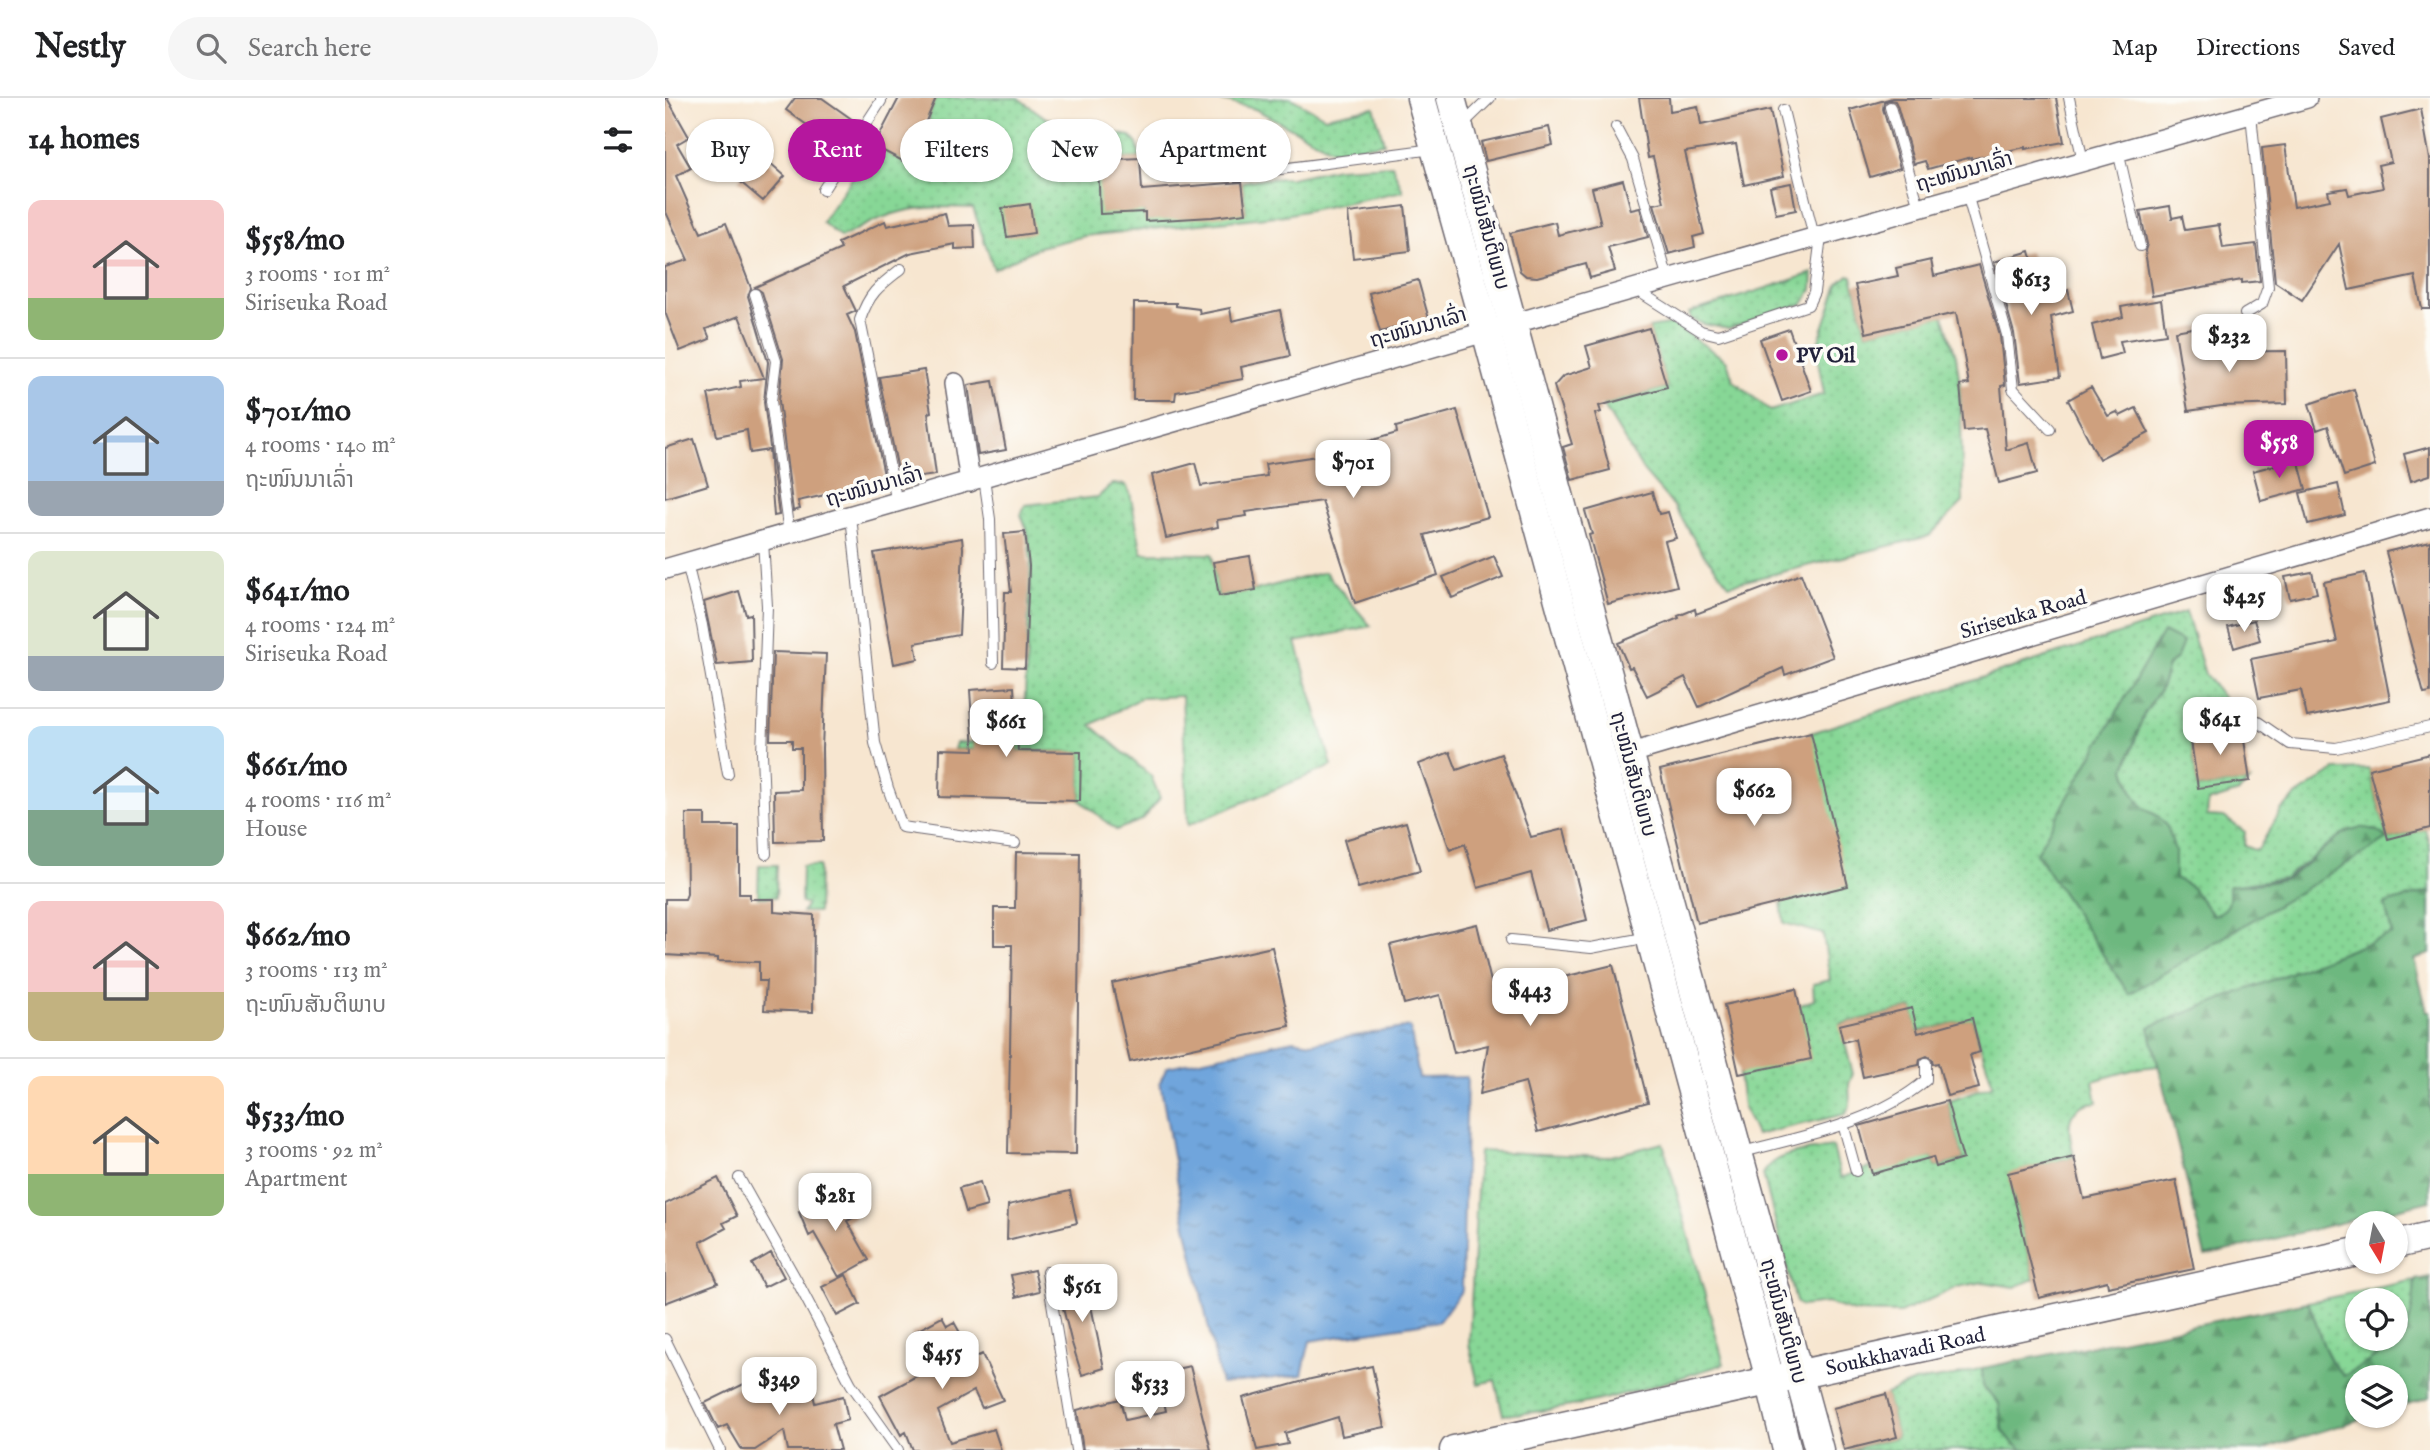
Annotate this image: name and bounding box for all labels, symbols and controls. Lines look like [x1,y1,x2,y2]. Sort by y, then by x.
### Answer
search box [168,17,658,80]
text: Nestly [35,27,126,69]
icon: search [192,29,230,67]
text: Search here [248,32,372,65]
text: Map [2112,33,2158,64]
text: Directions [2196,33,2300,64]
text: Saved [2338,33,2395,64]
chip: Buy [686,119,774,182]
chip: Rent [788,119,886,182]
chip: Filters [900,119,1013,182]
chip: New [1027,119,1122,182]
chip: Apartment [1136,119,1291,182]
text: 14 homes [28,121,140,159]
icon: filters [599,121,637,159]
street label: ຖະໜົນນາເລົ່າ [1912,143,2016,199]
street label: ຖະໜົນສັນຕິພາບ [1456,162,1515,293]
text: $558/mo [245,222,345,260]
icon: home [84,228,168,312]
pin: $613 [1990,258,2072,317]
text: 3 rooms · 101 m² [245,260,390,289]
text: $613 [2011,265,2051,294]
text: Siriseuka Road [245,289,387,318]
street label: ຖະໜົນນາເລົ່າ [1366,299,1470,355]
pin: $232 [2188,314,2270,374]
text: $232 [2208,322,2250,351]
place label: PV Oil [1796,343,1856,370]
marker: PV Oil [1774,347,1790,363]
text: $701/mo [245,393,351,431]
icon: home [84,404,168,488]
pin: $558 [2238,420,2320,480]
text: $558 [2260,428,2298,457]
text: 4 rooms · 140 m² [245,431,396,460]
pin: $701 [1312,440,1394,500]
text: $701 [1331,448,1375,477]
street label: ຖະໜົນນາເລົ່າ [822,458,926,514]
text: ຖະໜົນນາເລົ່າ [245,466,354,495]
text: $641/mo [245,573,350,611]
pin: $425 [2203,574,2285,634]
icon: home [84,579,168,663]
text: $425 [2222,582,2266,611]
street label: Siriseuka Road [1957,584,2090,646]
text: 4 rooms · 124 m² [245,611,395,640]
text: Siriseuka Road [245,640,387,669]
pin: $641 [2179,698,2261,757]
pin: $661 [965,700,1047,759]
text: $641 [2199,705,2241,734]
text: $661 [986,707,1026,736]
street label: ຖະໜົນສັນຕິພາບ [1603,709,1662,840]
text: $661/mo [245,748,347,786]
icon: home [84,754,168,838]
pin: $662 [1713,768,1795,828]
text: $662 [1733,776,1775,805]
text: 4 rooms · 116 m² [245,786,392,815]
text: House [245,815,307,844]
text: $662/mo [245,918,350,956]
icon: home [84,929,168,1013]
text: 3 rooms · 113 m² [245,956,388,985]
pin: $443 [1489,968,1571,1028]
text: $443 [1508,976,1552,1005]
text: ຖະໜົນສັນຕິພາບ [245,991,386,1020]
text: $533/mo [245,1098,344,1136]
icon: home [84,1104,168,1188]
text: 3 rooms · 92 m² [245,1136,383,1165]
text: Apartment [245,1165,348,1194]
pin: $281 [794,1174,876,1233]
text: $281 [814,1181,856,1210]
north arrow [2345,1211,2408,1274]
map controls [2345,1211,2408,1428]
street label: ຖະໜົນສັນຕິພາບ [1753,1256,1812,1387]
pin: $561 [1041,1264,1123,1324]
text: $561 [1062,1272,1102,1301]
button: locate [2345,1288,2408,1351]
street label: Soukkhavadi Road [1823,1322,1989,1383]
pin: $455 [901,1332,983,1391]
text: $455 [922,1339,962,1368]
pin: $349 [738,1358,820,1417]
pin: $533 [1109,1362,1191,1421]
text: $349 [758,1365,800,1394]
button: layers [2345,1365,2408,1428]
text: $533 [1131,1369,1169,1398]

